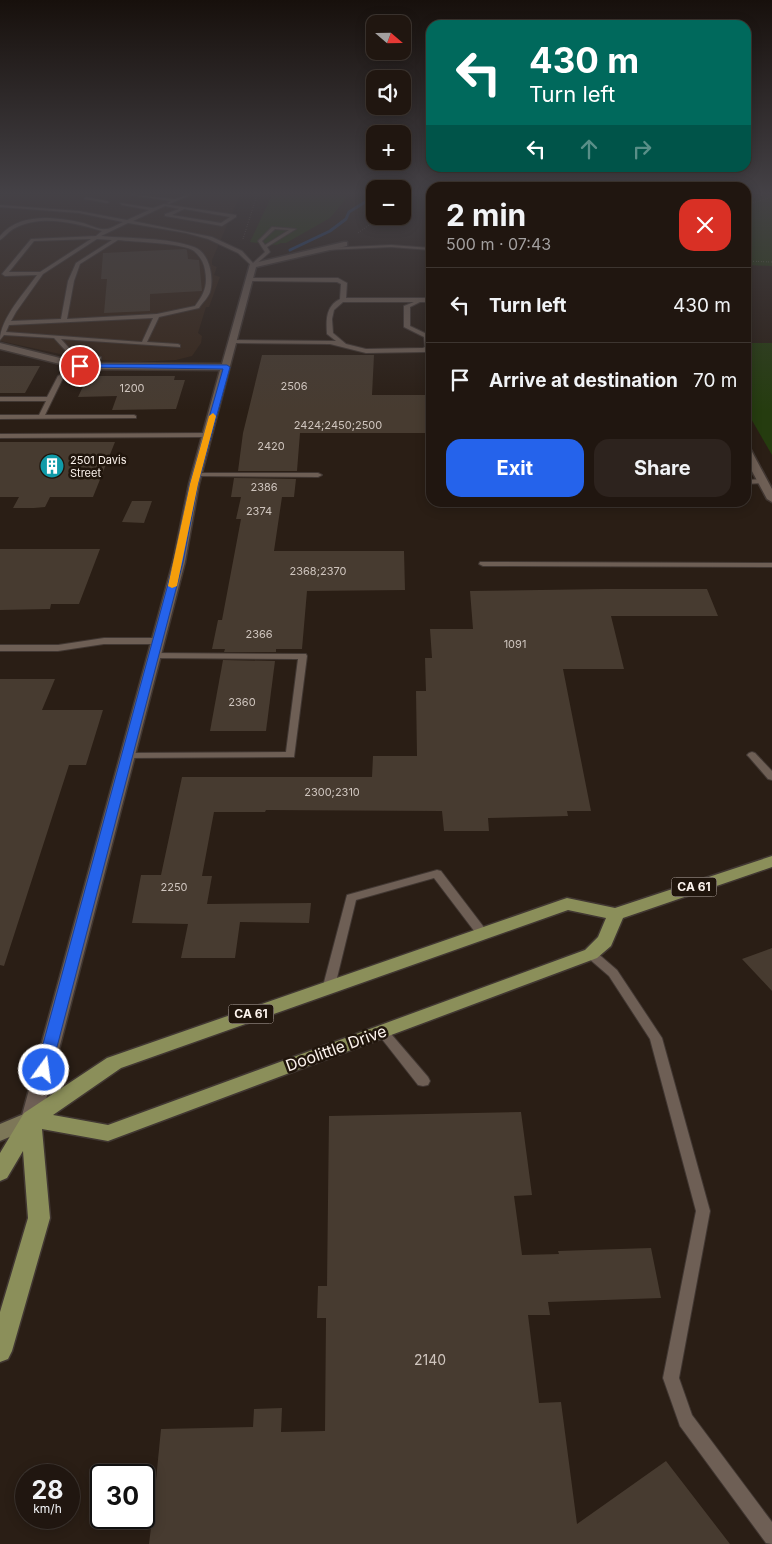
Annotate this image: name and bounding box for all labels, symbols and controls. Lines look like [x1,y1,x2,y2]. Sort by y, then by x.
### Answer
north arrow [366,15,411,60]
map controls [366,15,411,225]
text: 430 m [529,39,639,81]
icon: left [446,40,511,105]
button: sound [366,70,411,115]
text: Turn left [529,81,615,107]
button: + [366,125,411,170]
icon: left [522,135,550,163]
icon: ahead [575,135,603,163]
icon: right [628,135,656,163]
button: − [366,180,411,225]
text: 2 min [446,197,526,233]
button: close [679,199,731,251]
text: 500 m · 07:43 [446,234,551,254]
icon: left [446,291,474,319]
text: Turn left [489,294,567,317]
text: 430 m [673,294,731,317]
pin [59,345,101,387]
icon: arrive [66,352,94,380]
icon: arrive [446,366,474,394]
text: Arrive at destination [489,369,678,392]
text: 70 m [693,369,737,392]
house number: 2506 [280,379,308,393]
house number: 1200 [119,381,145,395]
house number: 2424;2450;2500 [294,418,382,432]
house number: 2420 [257,439,285,453]
button: Exit [446,439,584,497]
button: Share [594,439,731,497]
building icon: 2501 Davis Street [39,453,65,479]
place label: 2501 Davis Street [70,453,127,480]
house number: 2386 [250,480,278,494]
house number: 2374 [246,504,272,518]
house number: 2368;2370 [290,564,347,578]
house number: 2366 [245,627,273,641]
house number: 1091 [504,637,526,651]
house number: 2360 [228,695,256,709]
house number: 2300;2310 [304,785,360,799]
road number: CA 61 [672,878,716,896]
house number: 2250 [160,880,188,894]
road number: CA 61 [228,1004,274,1024]
street label: Doolittle Drive [283,1020,389,1076]
position arrow [17,1043,69,1095]
house number: 2140 [414,1351,446,1368]
speed limit sign: 30 [90,1464,155,1529]
text: 28 [31,1475,64,1505]
text: km/h [33,1501,62,1516]

